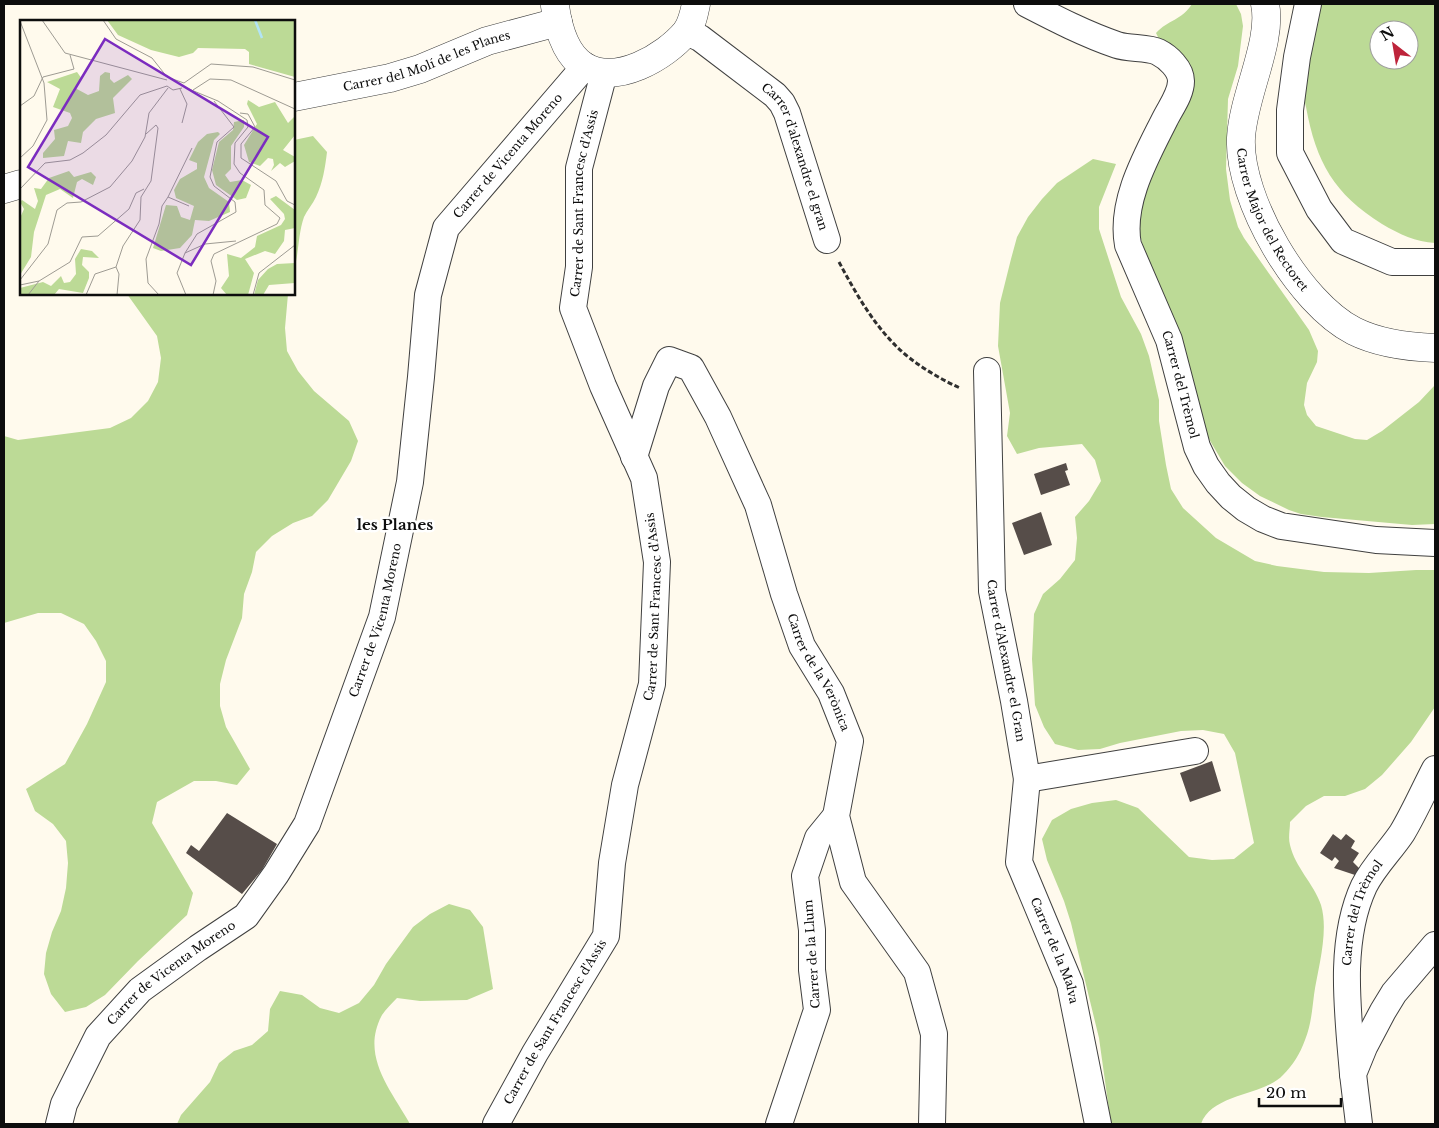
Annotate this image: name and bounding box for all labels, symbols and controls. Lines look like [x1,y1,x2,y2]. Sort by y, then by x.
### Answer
inset map [20,20,295,295]
north arrow [1369,20,1419,70]
text: N [1377,23,1398,45]
street label: Carrer del Molí de les Planes [342,27,512,94]
street label: Carrer d'alexandre el gran [759,79,831,232]
street label: Carrer de Vicenta Moreno [450,90,565,221]
street label: Carrer de Sant Francesc d'Assis [567,108,601,298]
street label: Carrer Major del Rectoret [1234,147,1312,295]
street label: Carrer del Trèmol [1159,328,1202,440]
street label: Carrer de Sant Francesc d'Assis [640,512,664,703]
district label: les Planes [357,515,433,534]
street label: Carrer de Vicenta Moreno [346,542,404,699]
street label: Carrer d'Alexandre el Gran [985,579,1029,743]
street label: Carrer de la Verònica [784,611,853,733]
street label: Carrer del Trèmol [1339,857,1386,966]
street label: Carrer de la Malva [1028,895,1082,1005]
street label: Carrer de la Llum [800,899,823,1009]
street label: Carrer de Vicenta Moreno [104,917,238,1028]
street label: Carrer de Sant Francesc d'Assis [500,936,609,1107]
scale bar [1259,1076,1342,1108]
text: 20 m [1266,1083,1306,1102]

